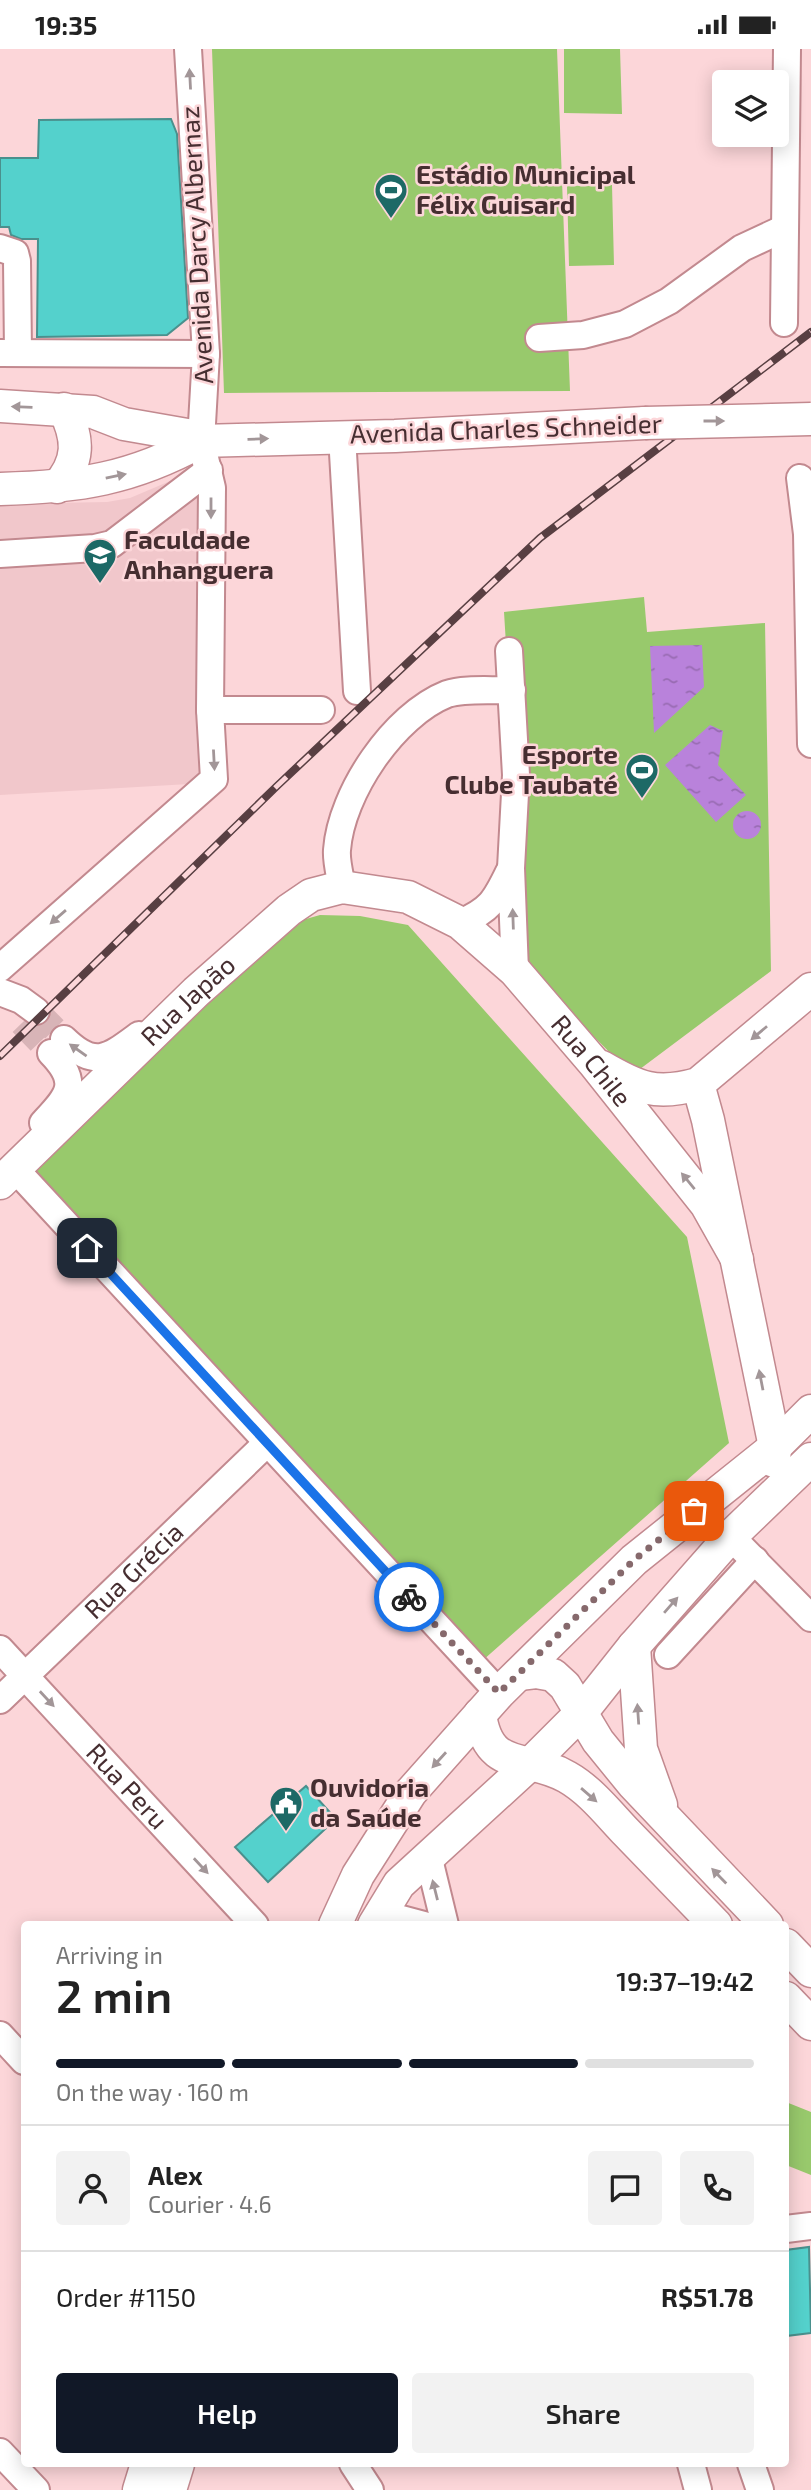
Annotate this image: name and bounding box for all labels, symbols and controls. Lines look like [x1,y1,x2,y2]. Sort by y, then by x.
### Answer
text: 19:35 [35,9,97,40]
one-way arrow [184,68,195,90]
map controls [712,70,789,147]
button: layers [712,70,789,147]
street label: Avenida Darcy Albernaz [173,105,218,385]
place label: Estádio Municipal Félix Guisard [416,158,636,219]
sports icon: Estádio Municipal Félix Guisard [372,171,410,220]
one-way arrow [11,401,33,413]
street label: Avenida Charles Schneider [349,407,663,448]
one-way arrow [703,415,725,427]
one-way arrow [247,433,269,444]
one-way arrow [105,471,127,482]
one-way arrow [206,497,217,519]
place label: Faculdade Anhanguera [124,523,274,584]
school or university icon: Faculdade Anhanguera [81,536,119,585]
place label: Esporte Clube Taubaté [444,738,618,799]
one-way arrow [208,749,219,771]
sports icon: Esporte Clube Taubaté [623,751,661,800]
one-way arrow [507,908,518,930]
one-way arrow [49,909,67,925]
street label: Rua Japão [134,948,241,1051]
street label: Rua Chile [546,1008,639,1112]
one-way arrow [750,1025,767,1040]
one-way arrow [69,1043,88,1057]
one-way arrow [680,1173,695,1191]
pin [57,1218,117,1278]
icon: home [68,1229,106,1267]
one-way arrow [756,1369,767,1391]
pin [664,1481,724,1541]
icon: bag [675,1492,713,1530]
street label: Rua Grécia [77,1515,189,1624]
courier [374,1562,444,1632]
icon: bike [390,1578,428,1616]
one-way arrow [663,1596,679,1614]
one-way arrow [38,1690,54,1707]
one-way arrow [632,1703,643,1725]
street label: Rua Peru [81,1736,175,1835]
one-way arrow [431,1751,447,1769]
place label: Ouvidoria da Saúde [310,1771,429,1832]
public building icon: Ouvidoria da Saúde [267,1784,305,1833]
one-way arrow [580,1787,598,1803]
one-way arrow [193,1857,209,1875]
one-way arrow [712,1868,728,1885]
one-way arrow [430,1879,440,1900]
text: Arriving in [56,1941,163,1969]
text: 19:37–19:42 [616,1965,754,1996]
text: 2 min [56,1967,172,2022]
text: On the way · 160 m [56,2078,249,2106]
button: person [56,2151,130,2225]
button: chat [588,2151,662,2225]
button: phone [680,2151,754,2225]
text: Alex [148,2159,203,2190]
text: Courier · 4.6 [148,2190,272,2218]
text: Order #1150 [56,2281,196,2312]
text: R$51.78 [661,2281,754,2312]
button: Help [56,2373,398,2453]
button: Share [412,2373,754,2453]

